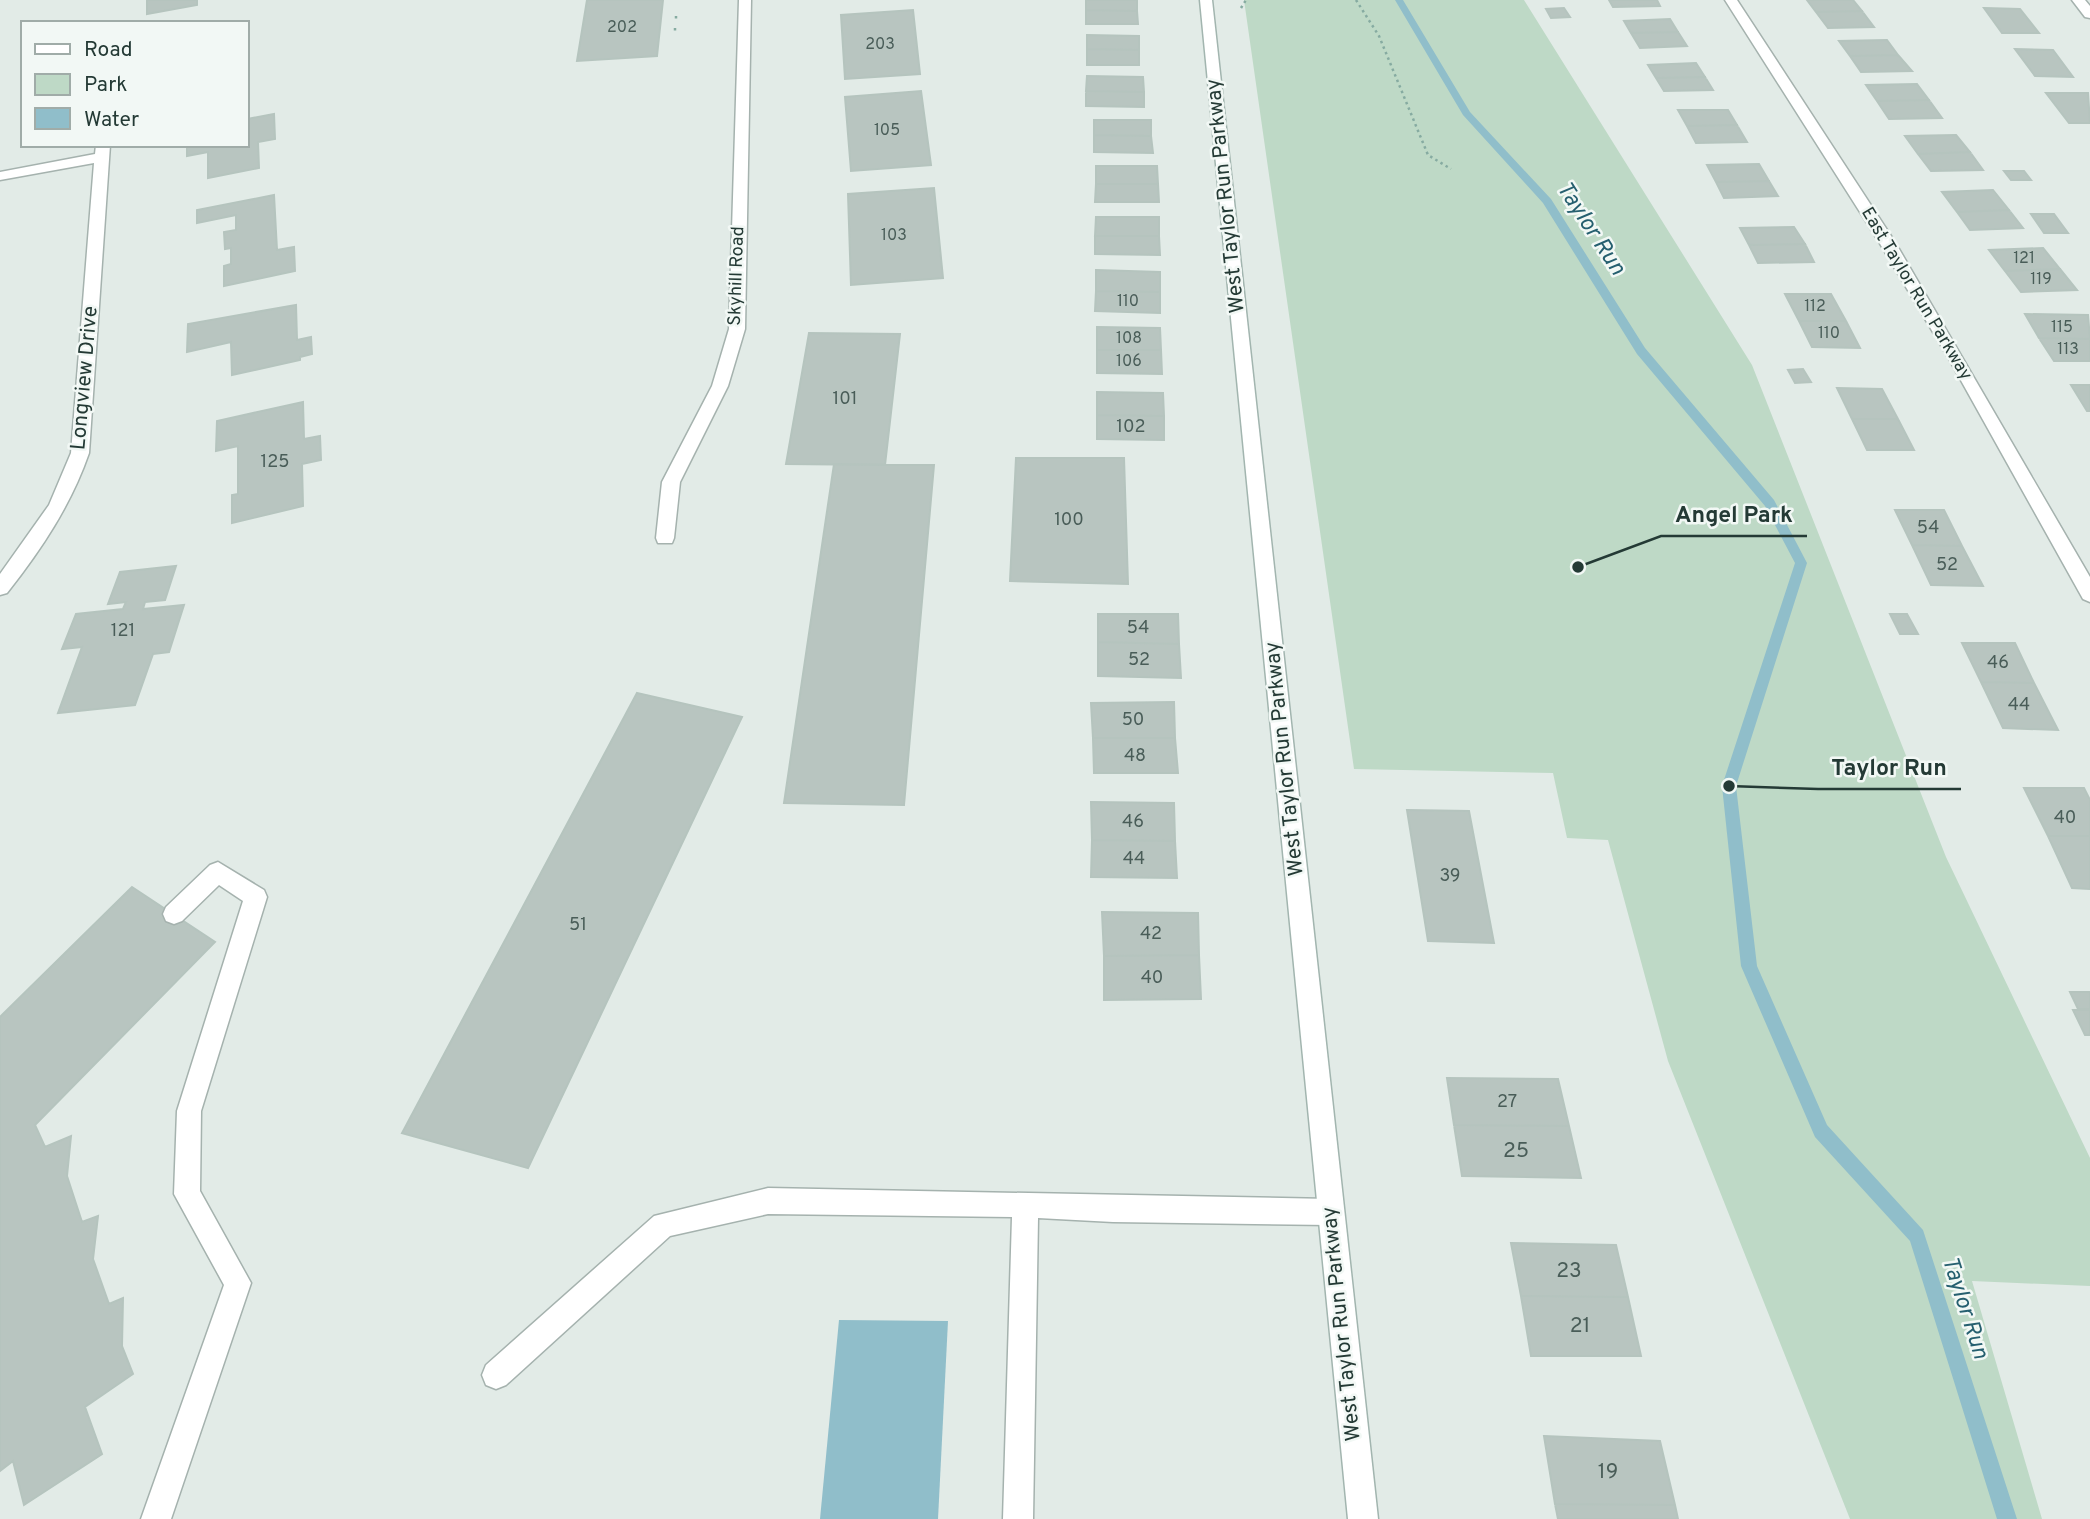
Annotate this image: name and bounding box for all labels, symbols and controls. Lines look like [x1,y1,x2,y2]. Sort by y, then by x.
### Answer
house number: 202 [607,18,637,38]
legend [21,21,248,147]
house number: 203 [865,35,895,55]
text: Road [84,37,133,64]
text: Park [84,72,127,99]
street label: West Taylor Run Parkway [1200,77,1252,315]
text: Water [84,107,139,134]
house number: 105 [874,121,900,141]
water label: Taylor Run [1549,177,1631,282]
street label: East Taylor Run Parkway [1855,203,1977,385]
street label: Skyhill Road [724,226,750,326]
house number: 103 [881,226,907,246]
house number: 121 [2013,249,2035,269]
house number: 119 [2030,270,2052,290]
house number: 110 [1117,292,1139,312]
house number: 112 [1804,297,1826,317]
street label: Longview Drive [65,305,105,451]
house number: 115 [2051,318,2073,338]
house number: 110 [1818,324,1840,344]
house number: 108 [1116,329,1142,349]
house number: 113 [2057,340,2079,360]
house number: 106 [1116,352,1142,372]
house number: 101 [833,388,857,411]
house number: 102 [1116,416,1146,439]
house number: 125 [261,451,289,474]
callout: Angel Park [1661,492,1807,536]
text: Angel Park [1675,502,1793,531]
house number: 100 [1054,509,1084,532]
house number: 54 [1917,517,1939,540]
house number: 52 [1936,554,1958,577]
house number: 54 [1127,617,1149,640]
house number: 121 [111,620,135,643]
street label: West Taylor Run Parkway [1259,640,1311,878]
house number: 52 [1128,649,1150,672]
house number: 46 [1987,652,2009,675]
house number: 44 [2008,694,2030,717]
house number: 50 [1122,709,1144,732]
house number: 48 [1124,745,1146,768]
callout: Taylor Run [1818,745,1961,789]
text: Taylor Run [1831,755,1947,784]
house number: 40 [2054,807,2076,830]
house number: 46 [1122,811,1144,834]
house number: 44 [1123,848,1145,871]
house number: 39 [1439,865,1461,888]
house number: 51 [569,914,587,937]
house number: 42 [1140,923,1162,946]
house number: 40 [1141,967,1163,990]
house number: 27 [1497,1091,1517,1114]
house number: 25 [1503,1138,1529,1165]
street label: West Taylor Run Parkway [1316,1205,1368,1443]
water label: Taylor Run [1934,1253,1994,1363]
house number: 23 [1556,1258,1582,1285]
house number: 21 [1570,1313,1590,1340]
house number: 19 [1598,1459,1618,1486]

